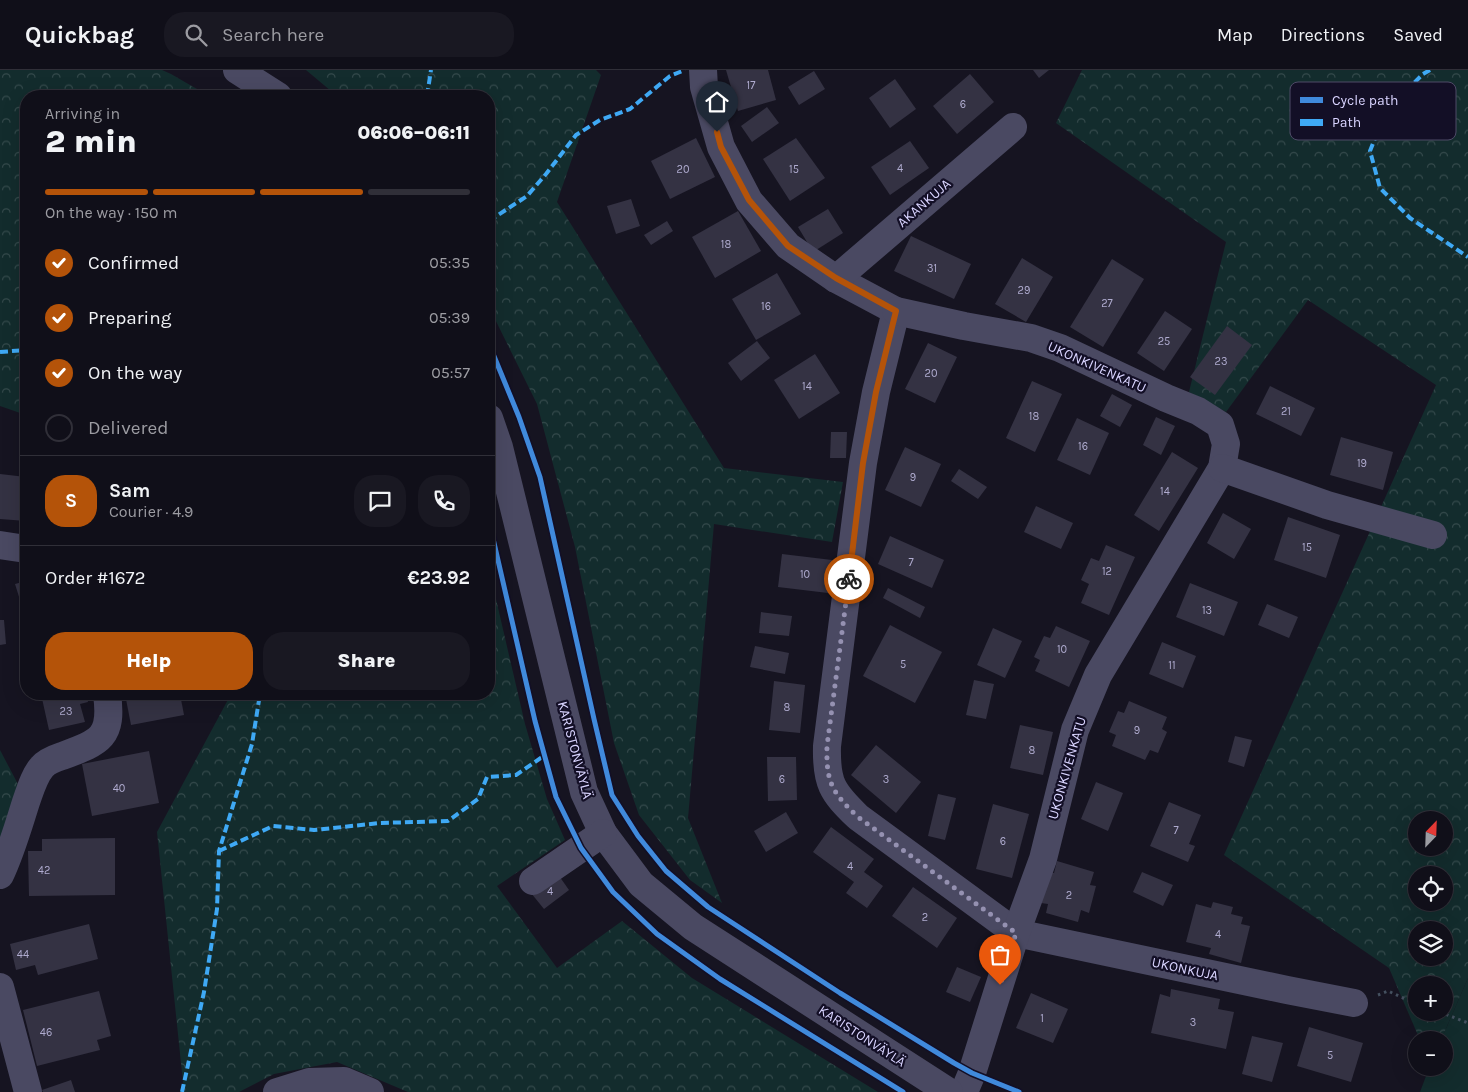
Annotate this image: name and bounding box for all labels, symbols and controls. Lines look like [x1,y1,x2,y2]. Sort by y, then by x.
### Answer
search box [164,12,514,57]
text: Quickbag [25,21,134,49]
icon: search [182,21,210,49]
text: Search here [222,24,324,46]
text: Map [1217,24,1253,46]
text: Directions [1281,24,1365,46]
text: Saved [1393,24,1443,46]
house number: 17 [747,79,755,92]
pin [696,81,738,132]
legend [1290,82,1456,140]
icon: home [703,88,731,116]
text: Cycle path [1332,92,1398,109]
house number: 6 [960,98,966,111]
text: Arriving in [45,104,120,123]
text: Path [1332,114,1361,131]
text: 06:06–06:11 [358,122,470,144]
text: 2 min [45,123,137,160]
house number: 4 [897,162,903,175]
house number: 20 [677,163,689,176]
house number: 15 [789,163,799,176]
street label: AKANKUJA [894,175,954,231]
text: On the way · 150 m [45,203,177,222]
house number: 18 [721,238,731,251]
icon: check [45,249,73,277]
text: Confirmed [88,252,179,274]
text: 05:35 [429,253,470,272]
house number: 31 [927,262,937,275]
house number: 29 [1018,284,1030,297]
house number: 27 [1101,297,1113,310]
house number: 16 [761,300,771,313]
icon: check [45,304,73,332]
text: Preparing [88,307,171,329]
text: 05:39 [429,308,470,327]
house number: 25 [1158,335,1170,348]
street label: UKONKIVENKATU [1045,338,1149,396]
house number: 23 [1215,355,1227,368]
icon: check [45,359,73,387]
text: On the way [88,362,182,384]
text: 05:57 [431,363,470,382]
house number: 20 [925,367,937,380]
house number: 14 [802,380,812,393]
house number: 21 [1281,405,1291,418]
house number: 18 [1029,410,1039,423]
text: Delivered [88,417,168,439]
house number: 16 [1078,440,1088,453]
house number: 19 [1357,457,1367,470]
house number: 9 [910,471,916,484]
button: chat [354,475,406,527]
button: phone [418,475,470,527]
text: Sam [109,480,150,502]
house number: 14 [1160,485,1170,498]
text: S [65,490,77,512]
text: Courier · 4.9 [109,502,193,521]
house number: 15 [1302,541,1312,554]
courier [824,554,874,604]
house number: 7 [908,556,914,569]
icon: bike [835,565,863,593]
house number: 12 [1102,565,1112,578]
text: Order #1672 [45,567,146,589]
text: €23.92 [407,567,470,589]
house number: 10 [800,568,810,581]
house number: 13 [1202,604,1212,617]
button: Help [45,632,253,690]
button: Share [263,632,470,690]
house number: 10 [1057,643,1067,656]
house number: 5 [900,658,906,671]
house number: 11 [1168,659,1176,672]
street label: KARISTONVÄYLÄ [554,699,596,801]
house number: 8 [784,701,791,714]
house number: 23 [60,705,72,718]
street label: UKONKIVENKATU [1044,715,1090,821]
house number: 9 [1134,724,1140,737]
house number: 8 [1029,744,1036,757]
house number: 6 [779,773,785,786]
house number: 3 [883,773,889,786]
house number: 40 [113,782,125,795]
north arrow [1408,811,1452,856]
map controls [1408,811,1453,1076]
house number: 7 [1173,824,1179,837]
house number: 6 [1000,835,1006,848]
house number: 4 [847,860,853,873]
house number: 42 [38,864,50,877]
button: locate [1408,866,1453,911]
house number: 4 [547,885,553,898]
house number: 2 [1066,889,1072,902]
house number: 2 [922,911,928,924]
button: layers [1408,921,1453,966]
house number: 4 [1215,928,1221,941]
pin [979,934,1021,985]
icon: bag [986,941,1014,969]
house number: 44 [17,948,29,961]
street label: UKONKUJA [1150,954,1220,984]
button: + [1408,976,1453,1021]
street label: KARISTONVÄYLÄ [815,1002,909,1070]
house number: 1 [1040,1012,1044,1025]
house number: 3 [1190,1016,1196,1029]
house number: 46 [40,1026,52,1039]
button: − [1408,1031,1453,1076]
house number: 5 [1327,1049,1333,1062]

